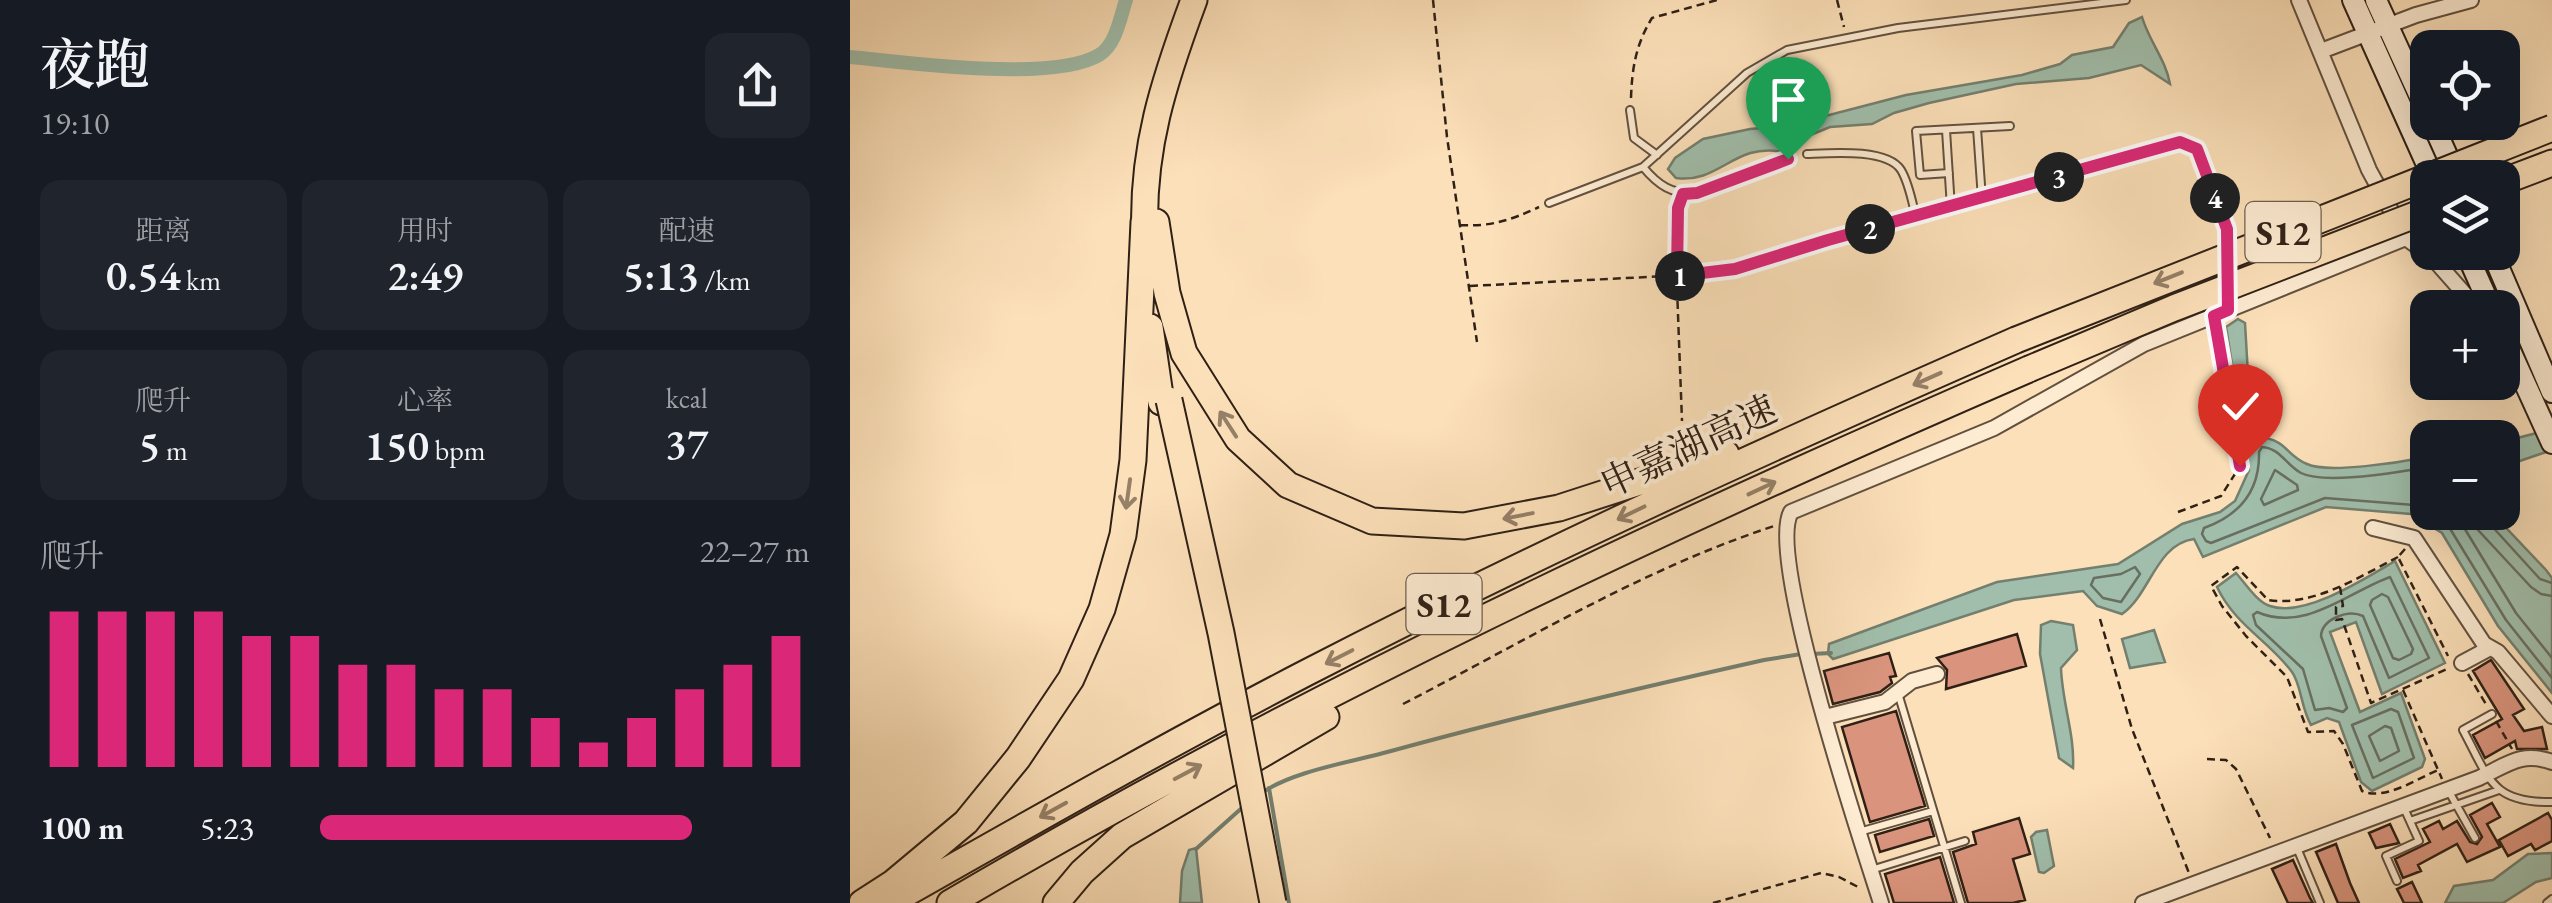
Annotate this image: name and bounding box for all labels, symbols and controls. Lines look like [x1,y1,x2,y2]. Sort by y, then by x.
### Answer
text: 夜跑 [40,29,150,100]
map controls [2410,30,2520,530]
button: locate [2410,30,2520,140]
button: share [705,33,810,138]
pin [1746,57,1831,160]
icon: arrive [1761,72,1816,127]
text: 19:10 [40,102,109,144]
pin: 3 [2034,152,2084,202]
text: 3 [2052,159,2066,195]
button: layers [2410,160,2520,270]
pin: 4 [2190,173,2240,223]
text: 4 [2208,180,2222,216]
road number: S12 [2246,202,2320,262]
pin: 2 [1845,204,1895,254]
text: 2 [1863,211,1877,247]
text: 距离 [135,212,191,248]
text: 用时 [397,212,453,248]
text: 配速 [659,212,715,248]
text: 0.54 [106,248,180,303]
text: 2:49 [387,248,463,303]
text: 5:13 [623,248,699,303]
pin: 1 [1655,251,1705,301]
text: 1 [1673,258,1687,294]
text: km [180,262,221,298]
text: /km [699,262,751,298]
one-way arrow [2153,270,2183,288]
button: + [2410,290,2520,400]
pin [2198,364,2283,467]
one-way arrow [1912,371,1943,389]
icon: check [2213,379,2268,434]
text: kcal [666,380,708,416]
text: 爬升 [135,382,191,418]
text: 心率 [397,382,453,418]
street label: 申嘉湖高速 [1592,384,1784,508]
one-way arrow [1217,410,1238,438]
text: 37 [665,416,708,471]
text: 5 [139,418,160,473]
text: 150 [365,418,429,473]
button: − [2410,420,2520,530]
text: m [160,432,188,468]
text: bpm [429,432,485,468]
one-way arrow [1119,477,1137,510]
one-way arrow [1746,477,1776,496]
one-way arrow [1617,504,1647,523]
one-way arrow [1502,507,1535,526]
text: 22–27 m [700,530,810,572]
text: 爬升 [40,535,104,577]
road number: S12 [1406,574,1482,634]
one-way arrow [1325,648,1355,667]
one-way arrow [1173,762,1203,781]
one-way arrow [1039,801,1068,821]
text: 100 m [40,807,124,849]
text: 5:23 [200,807,254,849]

